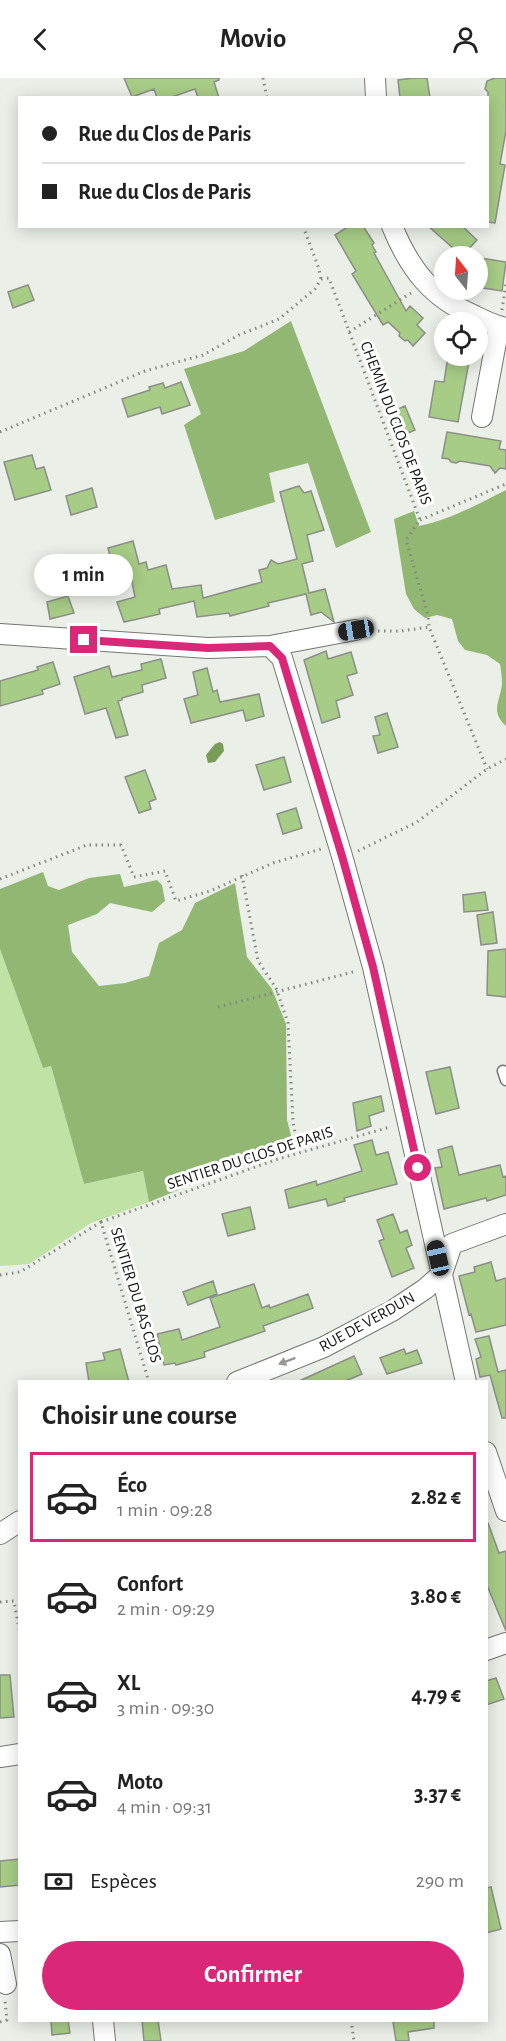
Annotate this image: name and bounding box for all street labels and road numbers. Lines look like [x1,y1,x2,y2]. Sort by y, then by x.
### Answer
street label: CHEMIN DU CLOS DE PARIS [357,339,435,507]
street label: SENTIER DU CLOS DE PARIS [165,1124,335,1192]
street label: SENTIER DU BAS CLOS [108,1225,164,1365]
street label: RUE DE VERDUN [317,1289,417,1355]

